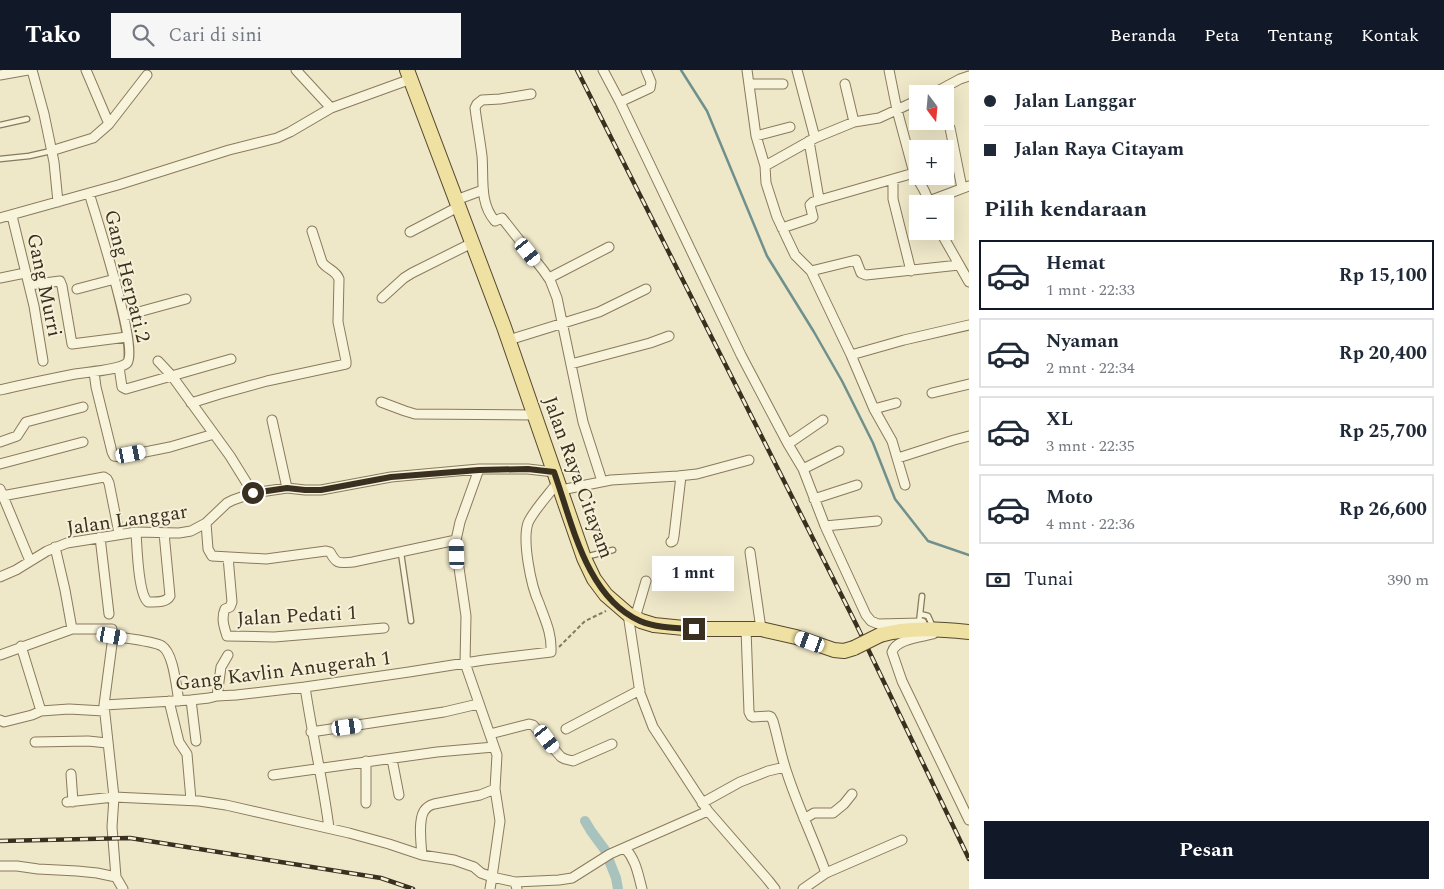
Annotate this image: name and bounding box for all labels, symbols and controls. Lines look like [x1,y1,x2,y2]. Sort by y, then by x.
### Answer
search box [111,13,461,58]
text: Tako [25,17,81,53]
icon: search [129,21,157,49]
text: Cari di sini [169,21,262,50]
text: Beranda [1110,22,1176,49]
text: Peta [1204,22,1239,49]
text: Tentang [1267,22,1333,49]
text: Kontak [1361,22,1419,49]
north arrow [909,85,954,130]
map controls [909,85,954,240]
text: Jalan Langgar [1014,87,1136,116]
text: Jalan Raya Citayam [1014,135,1184,164]
button: + [909,140,954,185]
text: Pilih kendaraan [984,193,1147,226]
button: − [909,195,954,240]
street label: Gang Herpati.2 [96,207,158,346]
street label: Gang Murri [18,231,70,340]
car [512,236,543,268]
text: Hemat [1046,249,1106,278]
icon: car [986,253,1031,298]
text: Rp 15,100 [1339,261,1427,290]
text: 1 mnt · 22:33 [1046,278,1135,302]
text: Nyaman [1046,327,1119,356]
icon: car [986,331,1031,376]
text: Rp 20,400 [1339,339,1427,368]
text: 2 mnt · 22:34 [1046,356,1135,380]
street label: Jalan Raya Citayam [535,392,621,563]
text: XL [1046,405,1073,434]
icon: car [986,409,1031,454]
text: Rp 25,700 [1339,417,1427,446]
text: 3 mnt · 22:35 [1046,434,1135,458]
car [114,444,147,464]
route start [242,482,264,504]
text: Moto [1046,483,1093,512]
icon: car [986,487,1031,532]
text: Rp 26,600 [1339,495,1427,524]
street label: Jalan Langgar [65,497,190,543]
text: 4 mnt · 22:36 [1046,512,1135,536]
car [448,539,465,569]
callout: 1 mnt [653,556,735,592]
text: 1 mnt [671,561,715,585]
text: Tunai [1024,565,1073,594]
icon: cash [984,566,1012,594]
text: 390 m [1387,568,1429,592]
street label: Jalan Pedati 1 [236,598,358,634]
route end [683,618,705,640]
car [95,626,128,646]
car [793,630,826,654]
street label: Gang Kavlin Anugerah 1 [173,643,393,699]
car [331,717,362,737]
car [531,723,562,755]
button: Pesan [984,821,1429,879]

